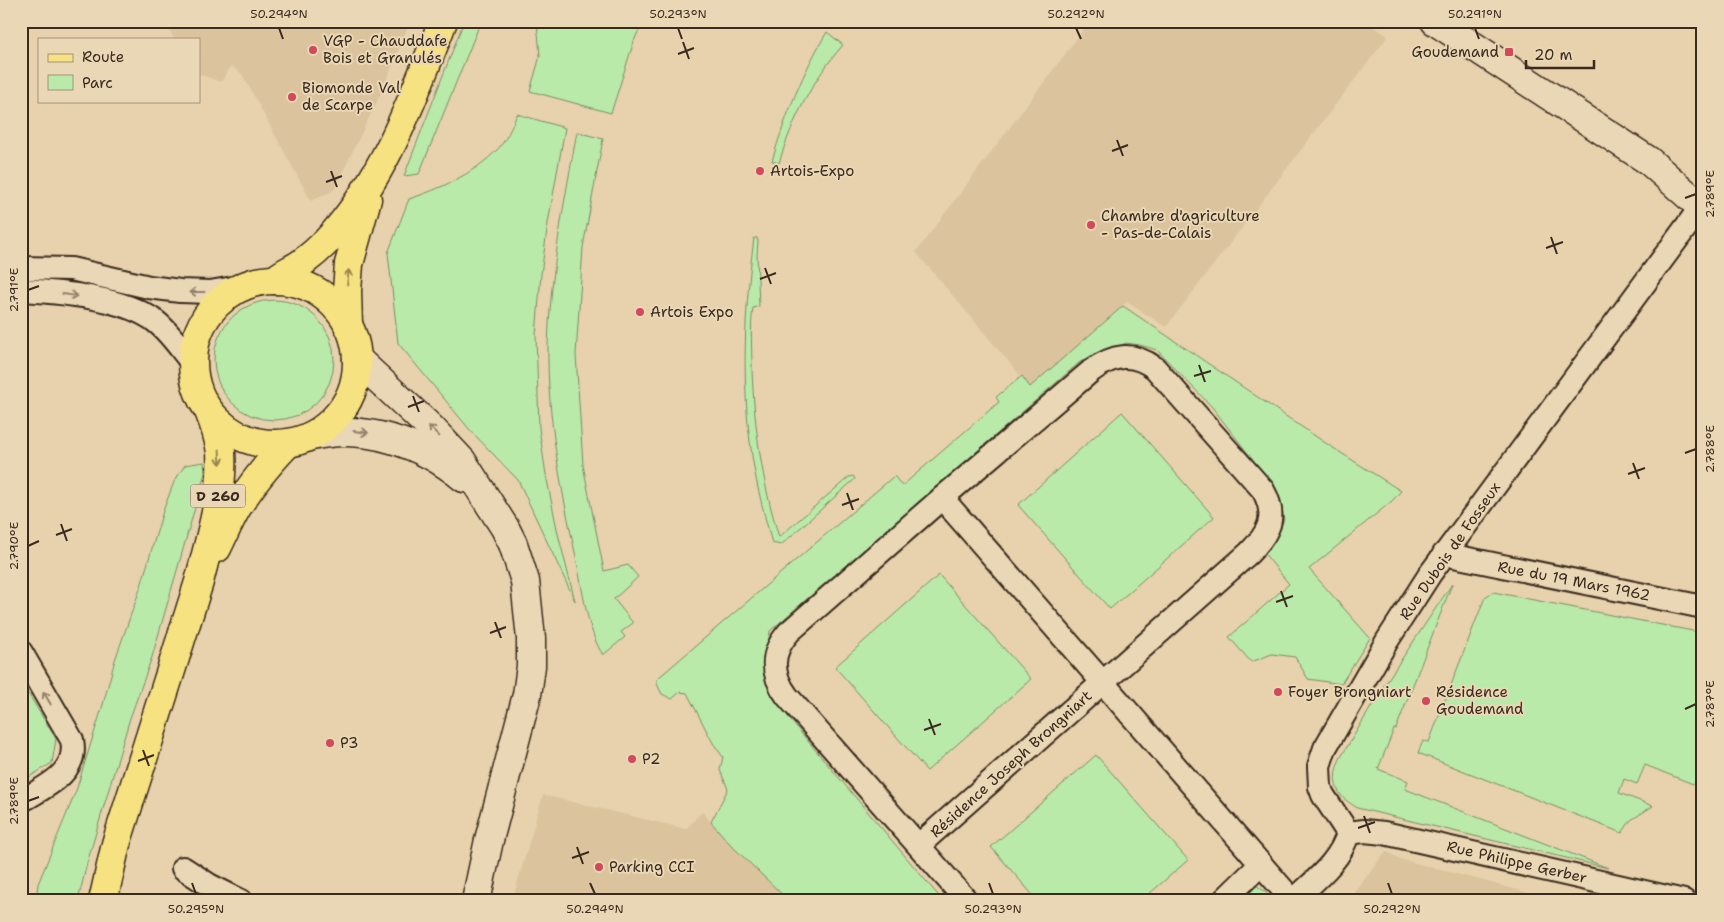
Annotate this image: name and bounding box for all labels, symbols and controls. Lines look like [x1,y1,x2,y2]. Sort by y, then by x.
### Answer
text: 50.294°N [250,6,308,22]
text: 50.293°N [649,6,707,22]
text: 50.292°N [1047,6,1105,22]
text: 50.291°N [1448,6,1502,22]
place label: VGP - Chauddafe Bois et Granulés [323,31,447,68]
legend [38,38,200,102]
scale bar [1526,38,1594,70]
place label: Goudemand [1411,42,1499,62]
marker: VGP - Chauddafe Bois et Granulés [307,44,319,56]
text: 20 m [1534,45,1573,65]
marker: Goudemand [1503,46,1515,58]
text: Route [82,47,124,67]
text: Parc [82,73,113,93]
place label: Biomonde Val de Scarpe [302,78,401,115]
marker: Biomonde Val de Scarpe [286,91,298,103]
place label: Artois-Expo [770,161,854,181]
marker: Artois-Expo [754,165,766,177]
text: 2.789°E [1702,170,1718,218]
place label: Chambre d'agriculture - Pas-de-Calais [1101,206,1260,243]
marker: Chambre d'agriculture - Pas-de-Calais [1085,219,1097,231]
text: 2.791°E [6,268,22,312]
one-way arrow [343,269,353,285]
one-way arrow [189,287,206,297]
one-way arrow [61,290,77,300]
place label: Artois Expo [650,302,734,322]
marker: Artois Expo [634,306,646,318]
one-way arrow [428,425,440,437]
text: 2.788°E [1702,425,1718,473]
one-way arrow [352,427,368,437]
one-way arrow [216,449,225,465]
street label: Rue Dubois de Fosseux [1395,478,1505,624]
road number: D 260 [190,484,246,508]
text: 2.790°E [6,522,22,570]
street label: Rue du 19 Mars 1962 [1496,556,1652,606]
text: 2.787°E [1702,680,1718,728]
place label: Foyer Brongniart [1288,682,1411,702]
place label: Résidence Goudemand [1436,682,1524,719]
street label: Résidence Joseph Brongniart [926,686,1096,842]
marker: Foyer Brongniart [1272,686,1284,698]
one-way arrow [42,691,52,706]
marker: Résidence Goudemand [1420,695,1432,707]
place label: P3 [340,733,358,753]
marker: P3 [324,737,336,749]
place label: P2 [642,749,660,769]
marker: P2 [626,753,638,765]
text: 2.789°E [6,777,22,825]
street label: Rue Philippe Gerber [1445,836,1589,888]
place label: Parking CCI [609,857,695,877]
marker: Parking CCI [593,861,605,873]
text: 50.295°N [168,901,224,917]
text: 50.294°N [566,901,624,917]
text: 50.293°N [964,901,1022,917]
text: 50.292°N [1363,901,1421,917]

